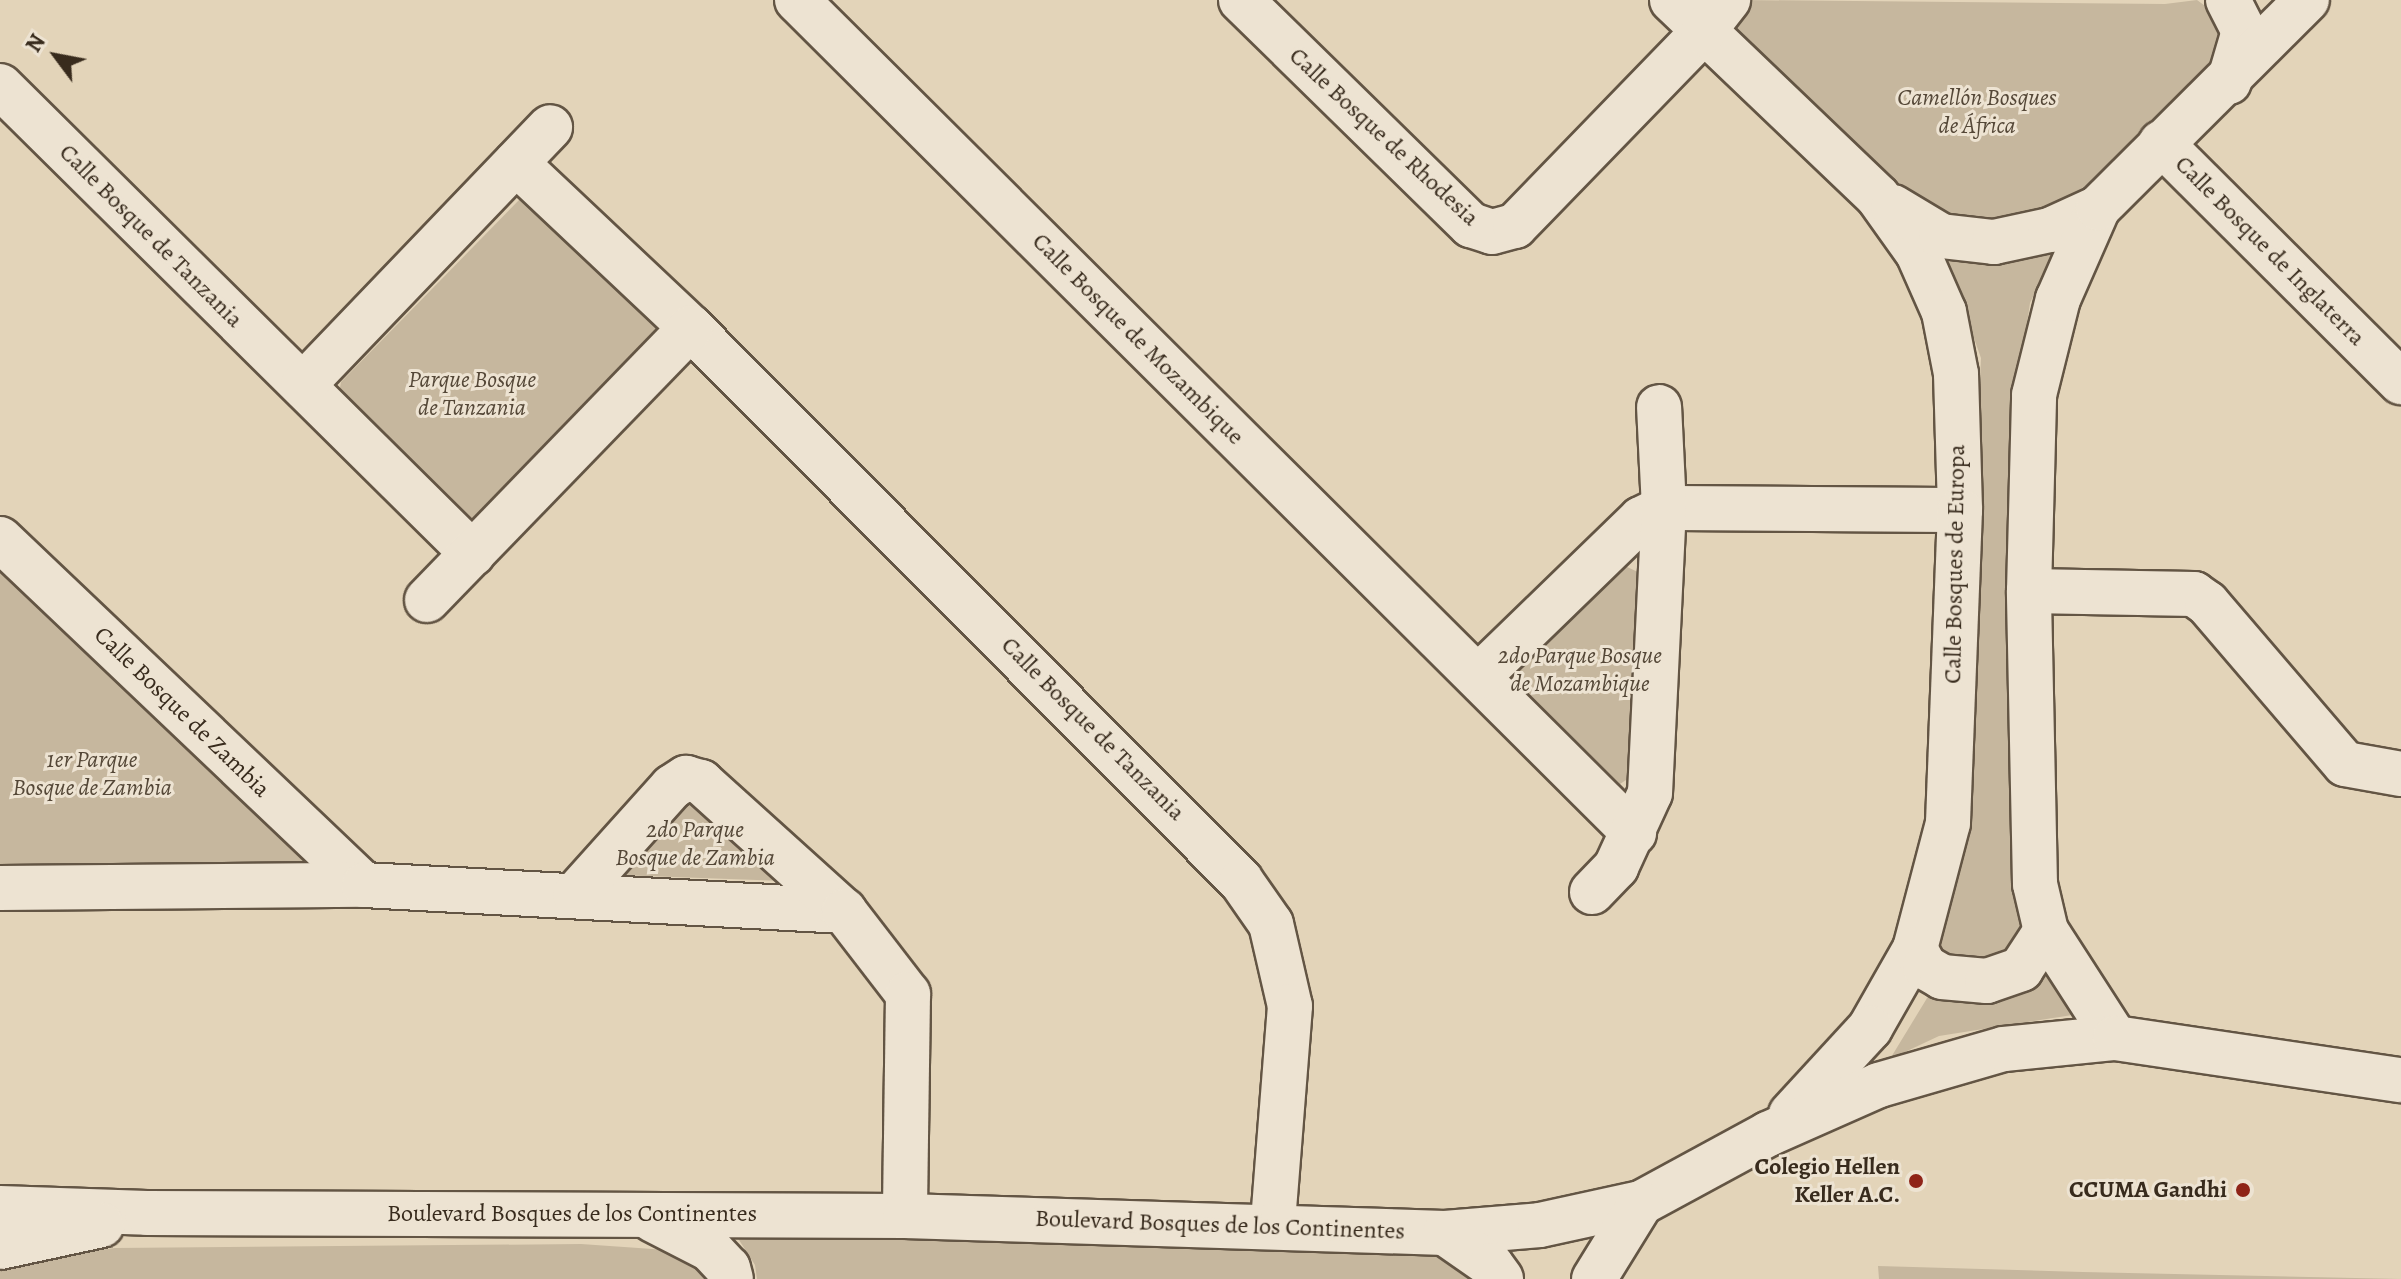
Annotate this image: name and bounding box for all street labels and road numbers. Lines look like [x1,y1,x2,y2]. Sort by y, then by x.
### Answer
street label: Calle Bosque de Rhodesia [1283,42,1485,232]
street label: Calle Bosque de Tanzania [53,138,249,334]
street label: Calle Bosque de Inglaterra [2169,150,2371,352]
street label: Calle Bosque de Mozambique [1026,227,1250,451]
street label: Calle Bosques de Europa [1939,444,1971,684]
street label: Calle Bosque de Zambia [88,621,276,803]
street label: Calle Bosque de Tanzania [995,631,1191,827]
street label: Boulevard Bosques de los Continentes [387,1200,757,1228]
street label: Boulevard Bosques de los Continentes [1034,1204,1406,1246]

